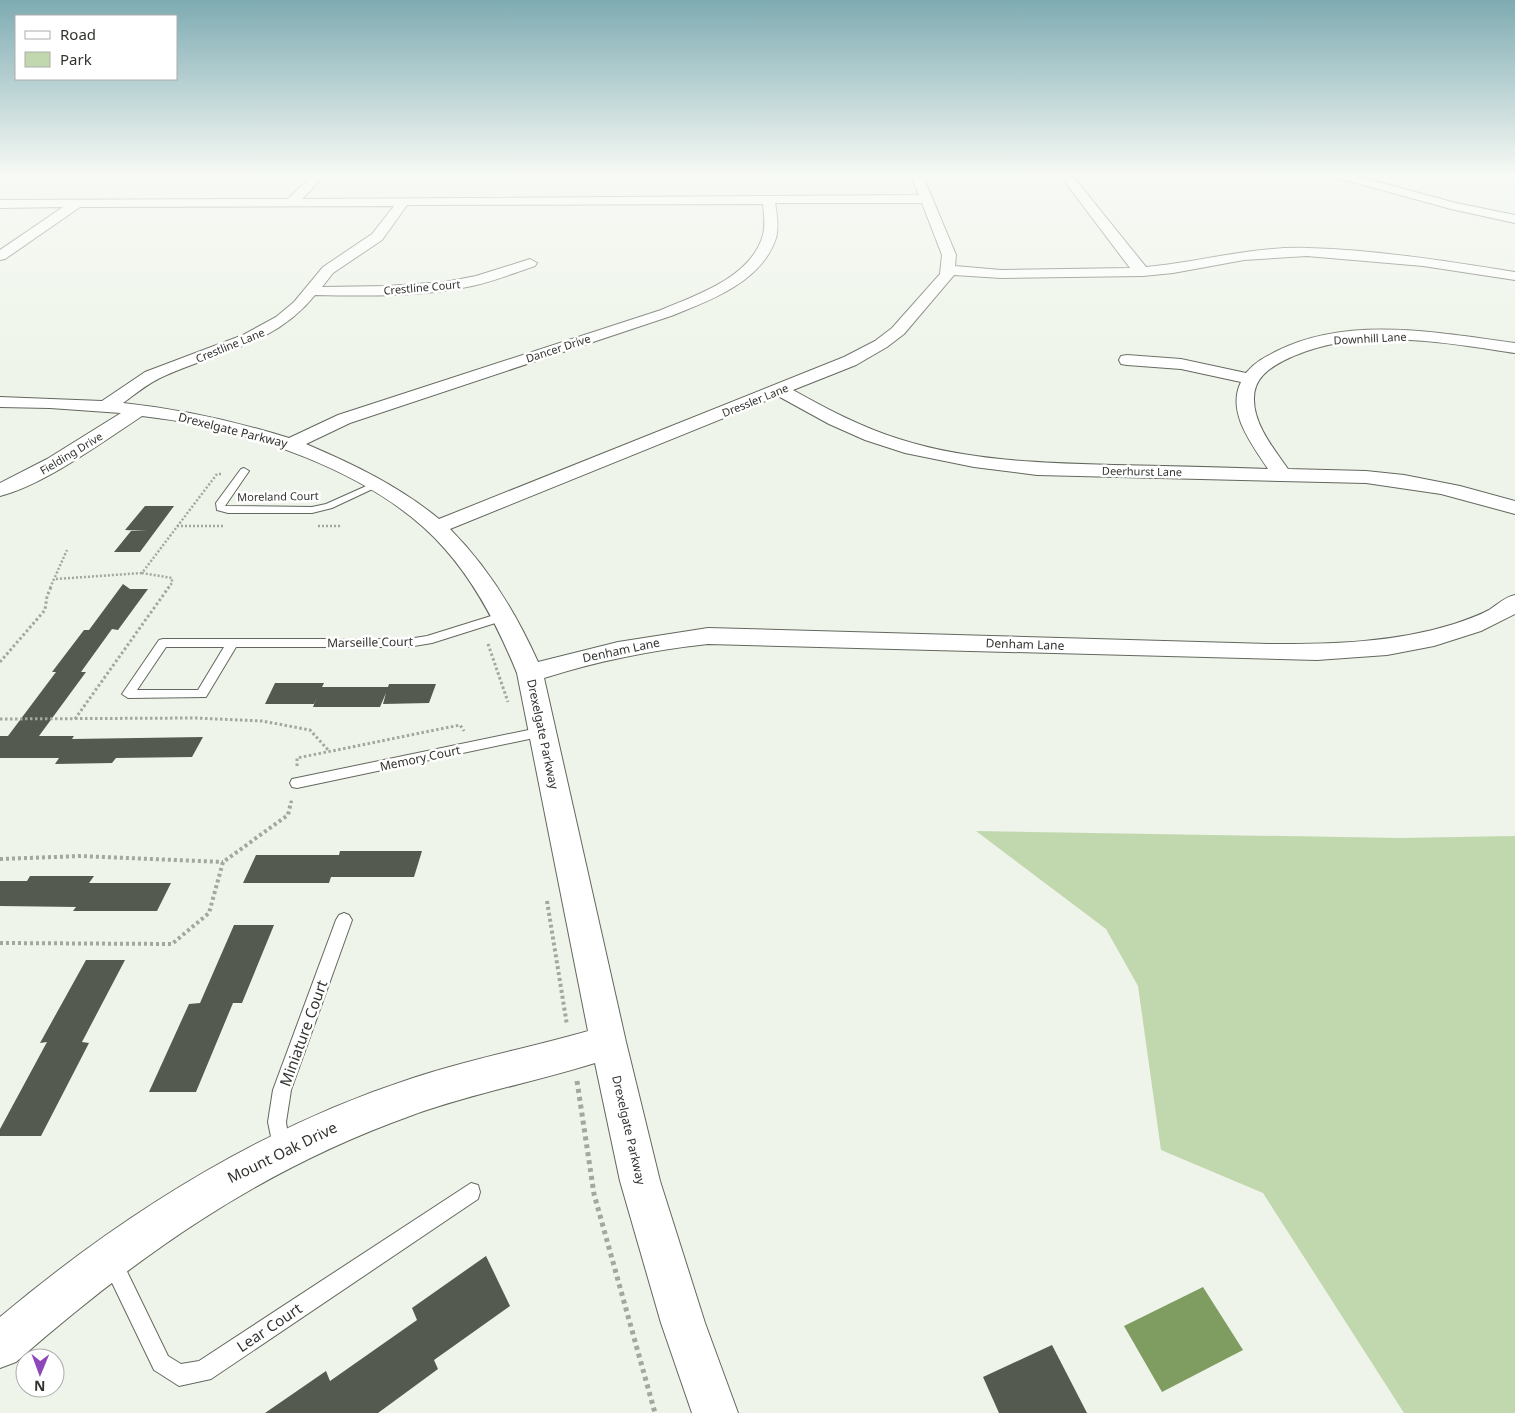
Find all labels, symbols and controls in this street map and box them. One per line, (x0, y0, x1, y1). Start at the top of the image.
legend (15, 15, 178, 80)
text: Road (60, 24, 96, 44)
text: Park (60, 49, 92, 69)
street label: Crestline Court (383, 276, 461, 298)
street label: Crestline Lane (193, 324, 267, 366)
street label: Downhill Lane (1333, 329, 1407, 347)
street label: Dancer Drive (524, 331, 592, 365)
street label: Dressler Lane (720, 380, 790, 420)
street label: Drexelgate Parkway (177, 408, 290, 452)
street label: Fielding Drive (37, 428, 105, 478)
street label: Deerhurst Lane (1102, 463, 1182, 479)
street label: Moreland Court (237, 488, 319, 504)
street label: Marseille Court (327, 633, 414, 651)
street label: Denham Lane (581, 633, 661, 666)
street label: Denham Lane (985, 634, 1065, 654)
street label: Drexelgate Parkway (523, 677, 563, 791)
street label: Memory Court (378, 741, 462, 775)
street label: Miniature Court (275, 977, 332, 1089)
street label: Drexelgate Parkway (608, 1074, 650, 1187)
street label: Mount Oak Drive (224, 1117, 340, 1187)
street label: Lear Court (233, 1298, 306, 1356)
north arrow (15, 1348, 65, 1398)
text: N (34, 1377, 46, 1396)

